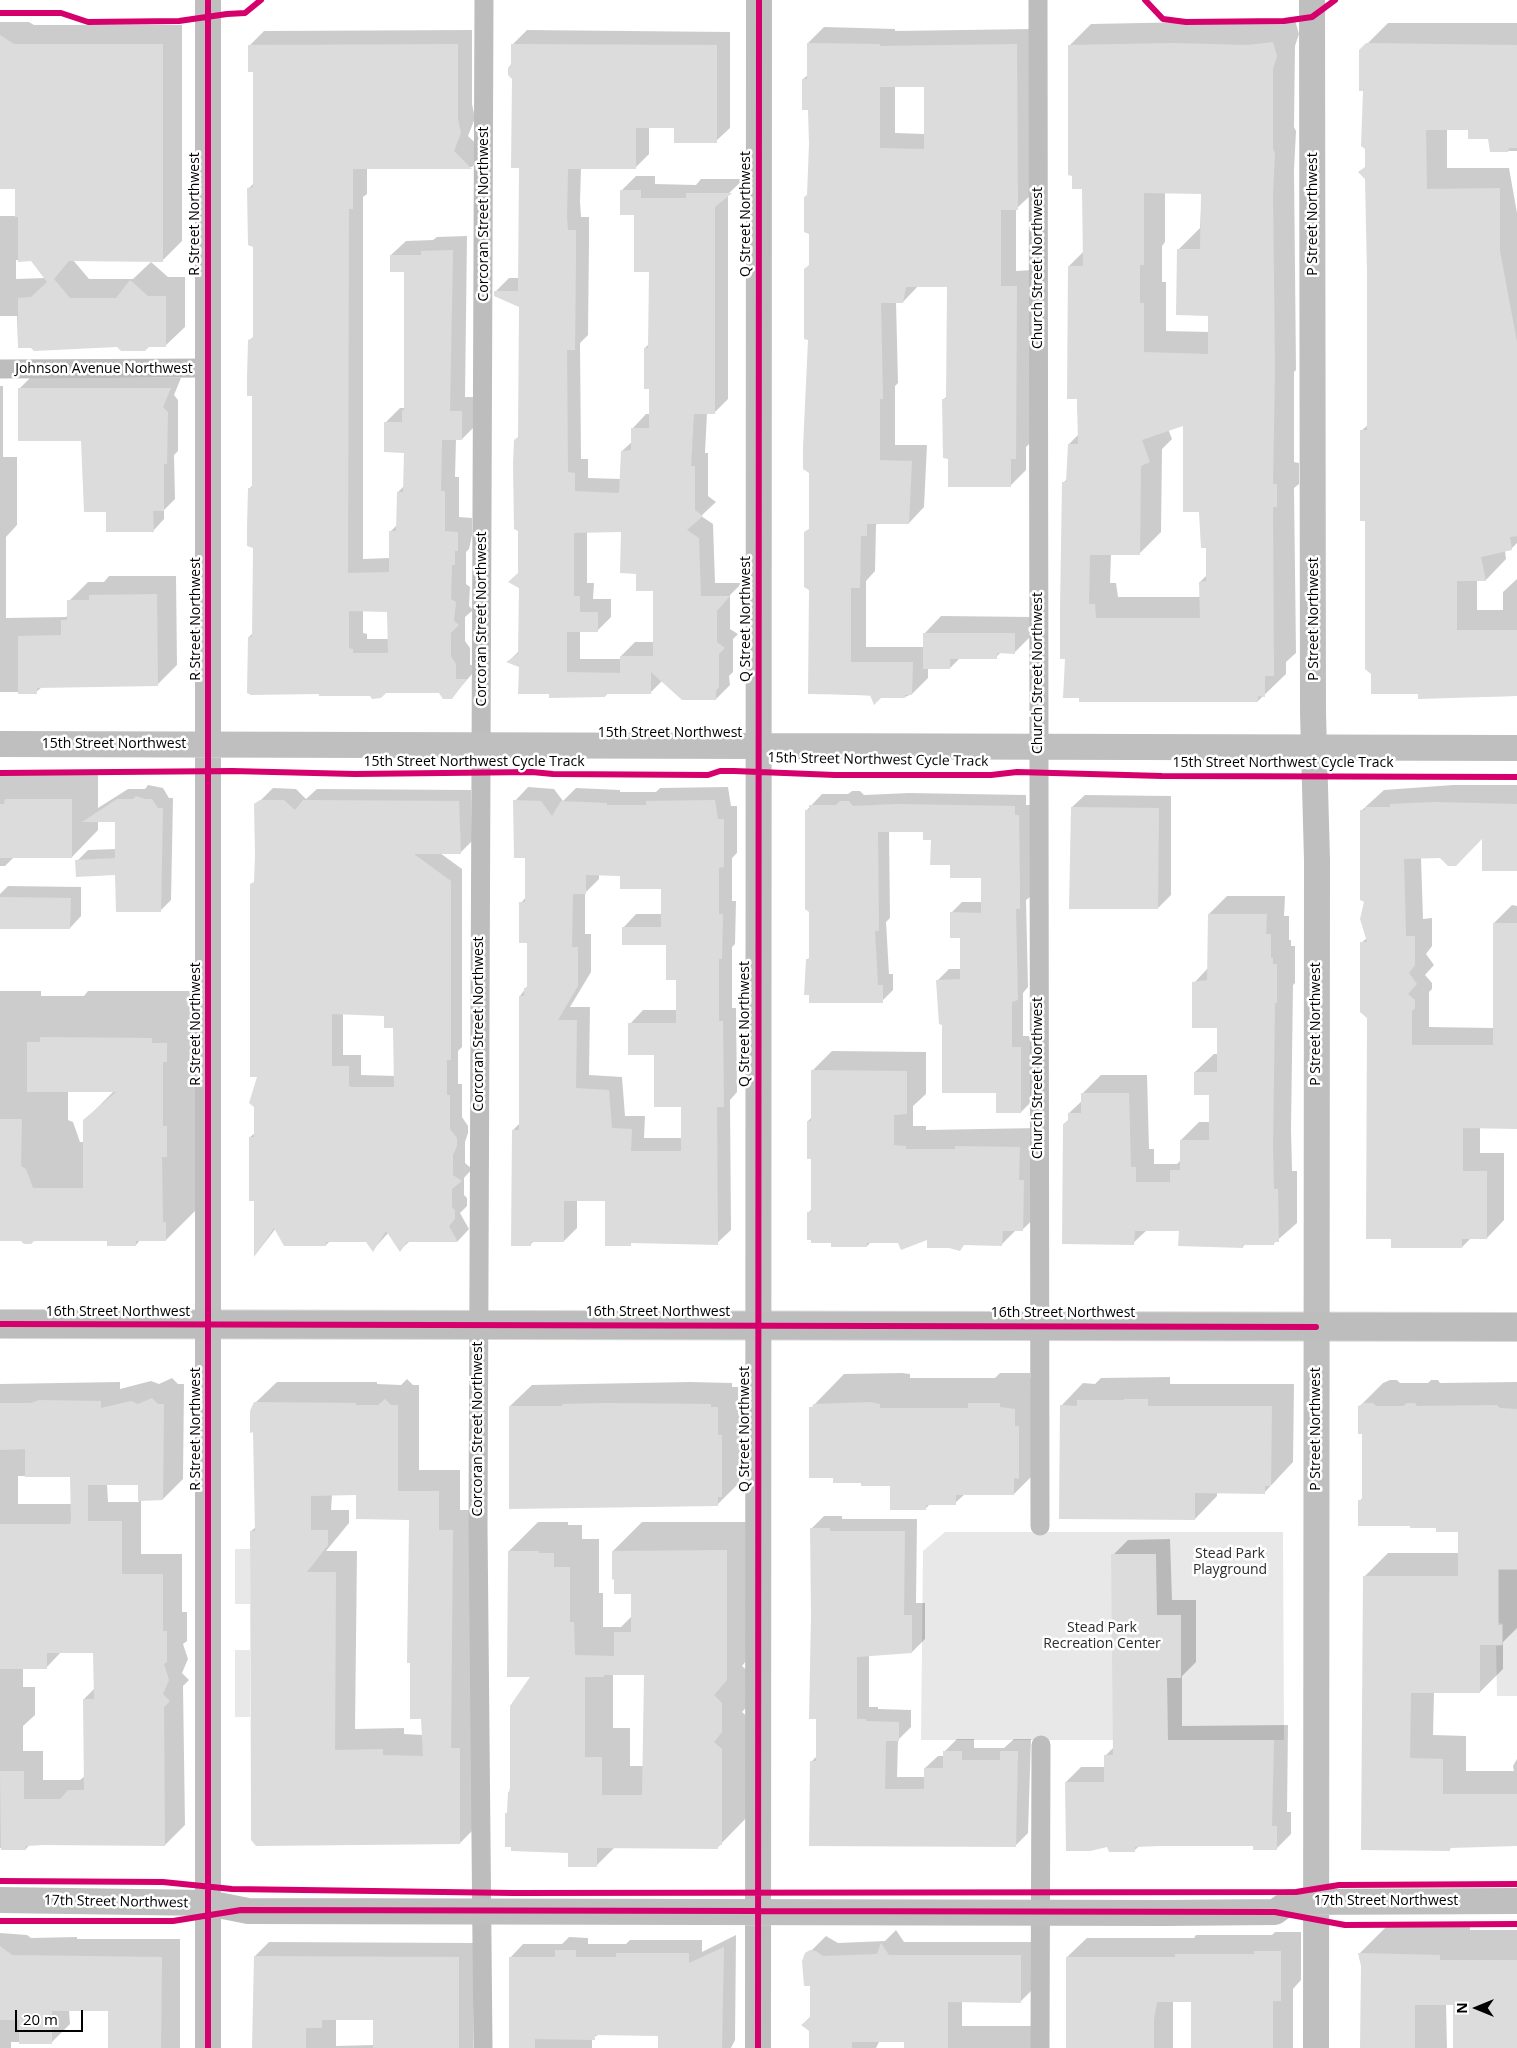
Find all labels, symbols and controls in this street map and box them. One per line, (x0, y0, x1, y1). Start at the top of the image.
street label: Corcoran Street Northwest (476, 126, 492, 302)
street label: Q Street Northwest (738, 151, 754, 277)
street label: R Street Northwest (187, 152, 203, 276)
street label: P Street Northwest (1305, 152, 1321, 276)
street label: Church Street Northwest (1030, 187, 1046, 349)
street label: Johnson Avenue Northwest (15, 361, 193, 377)
street label: Corcoran Street Northwest (474, 531, 490, 707)
street label: Q Street Northwest (738, 556, 754, 682)
street label: R Street Northwest (188, 557, 204, 681)
street label: P Street Northwest (1306, 557, 1322, 681)
street label: Church Street Northwest (1030, 592, 1046, 754)
street label: 15th Street Northwest (598, 725, 742, 741)
street label: 15th Street Northwest (42, 736, 186, 752)
street label: 15th Street Northwest Cycle Track (767, 750, 989, 770)
street label: 15th Street Northwest Cycle Track (363, 754, 585, 770)
street label: 15th Street Northwest Cycle Track (1172, 755, 1394, 771)
street label: Corcoran Street Northwest (471, 936, 487, 1112)
street label: Q Street Northwest (737, 961, 753, 1087)
street label: R Street Northwest (188, 962, 204, 1086)
street label: P Street Northwest (1308, 962, 1324, 1086)
street label: Church Street Northwest (1030, 997, 1046, 1159)
street label: 16th Street Northwest (46, 1304, 190, 1320)
street label: 16th Street Northwest (586, 1304, 730, 1320)
street label: 16th Street Northwest (991, 1305, 1135, 1321)
street label: Corcoran Street Northwest (470, 1341, 486, 1517)
street label: Q Street Northwest (737, 1366, 753, 1492)
street label: R Street Northwest (188, 1367, 204, 1491)
street label: P Street Northwest (1308, 1367, 1324, 1491)
park label: Stead Park Playground (1193, 1546, 1267, 1578)
park label: Stead Park Recreation Center (1043, 1620, 1161, 1652)
street label: 17th Street Northwest (44, 1892, 188, 1912)
street label: 17th Street Northwest (1314, 1893, 1458, 1909)
north arrow (1452, 1983, 1502, 2033)
scale bar (18, 2000, 85, 2032)
text: N (1452, 2002, 1471, 2014)
text: 20 m (23, 2009, 58, 2029)

